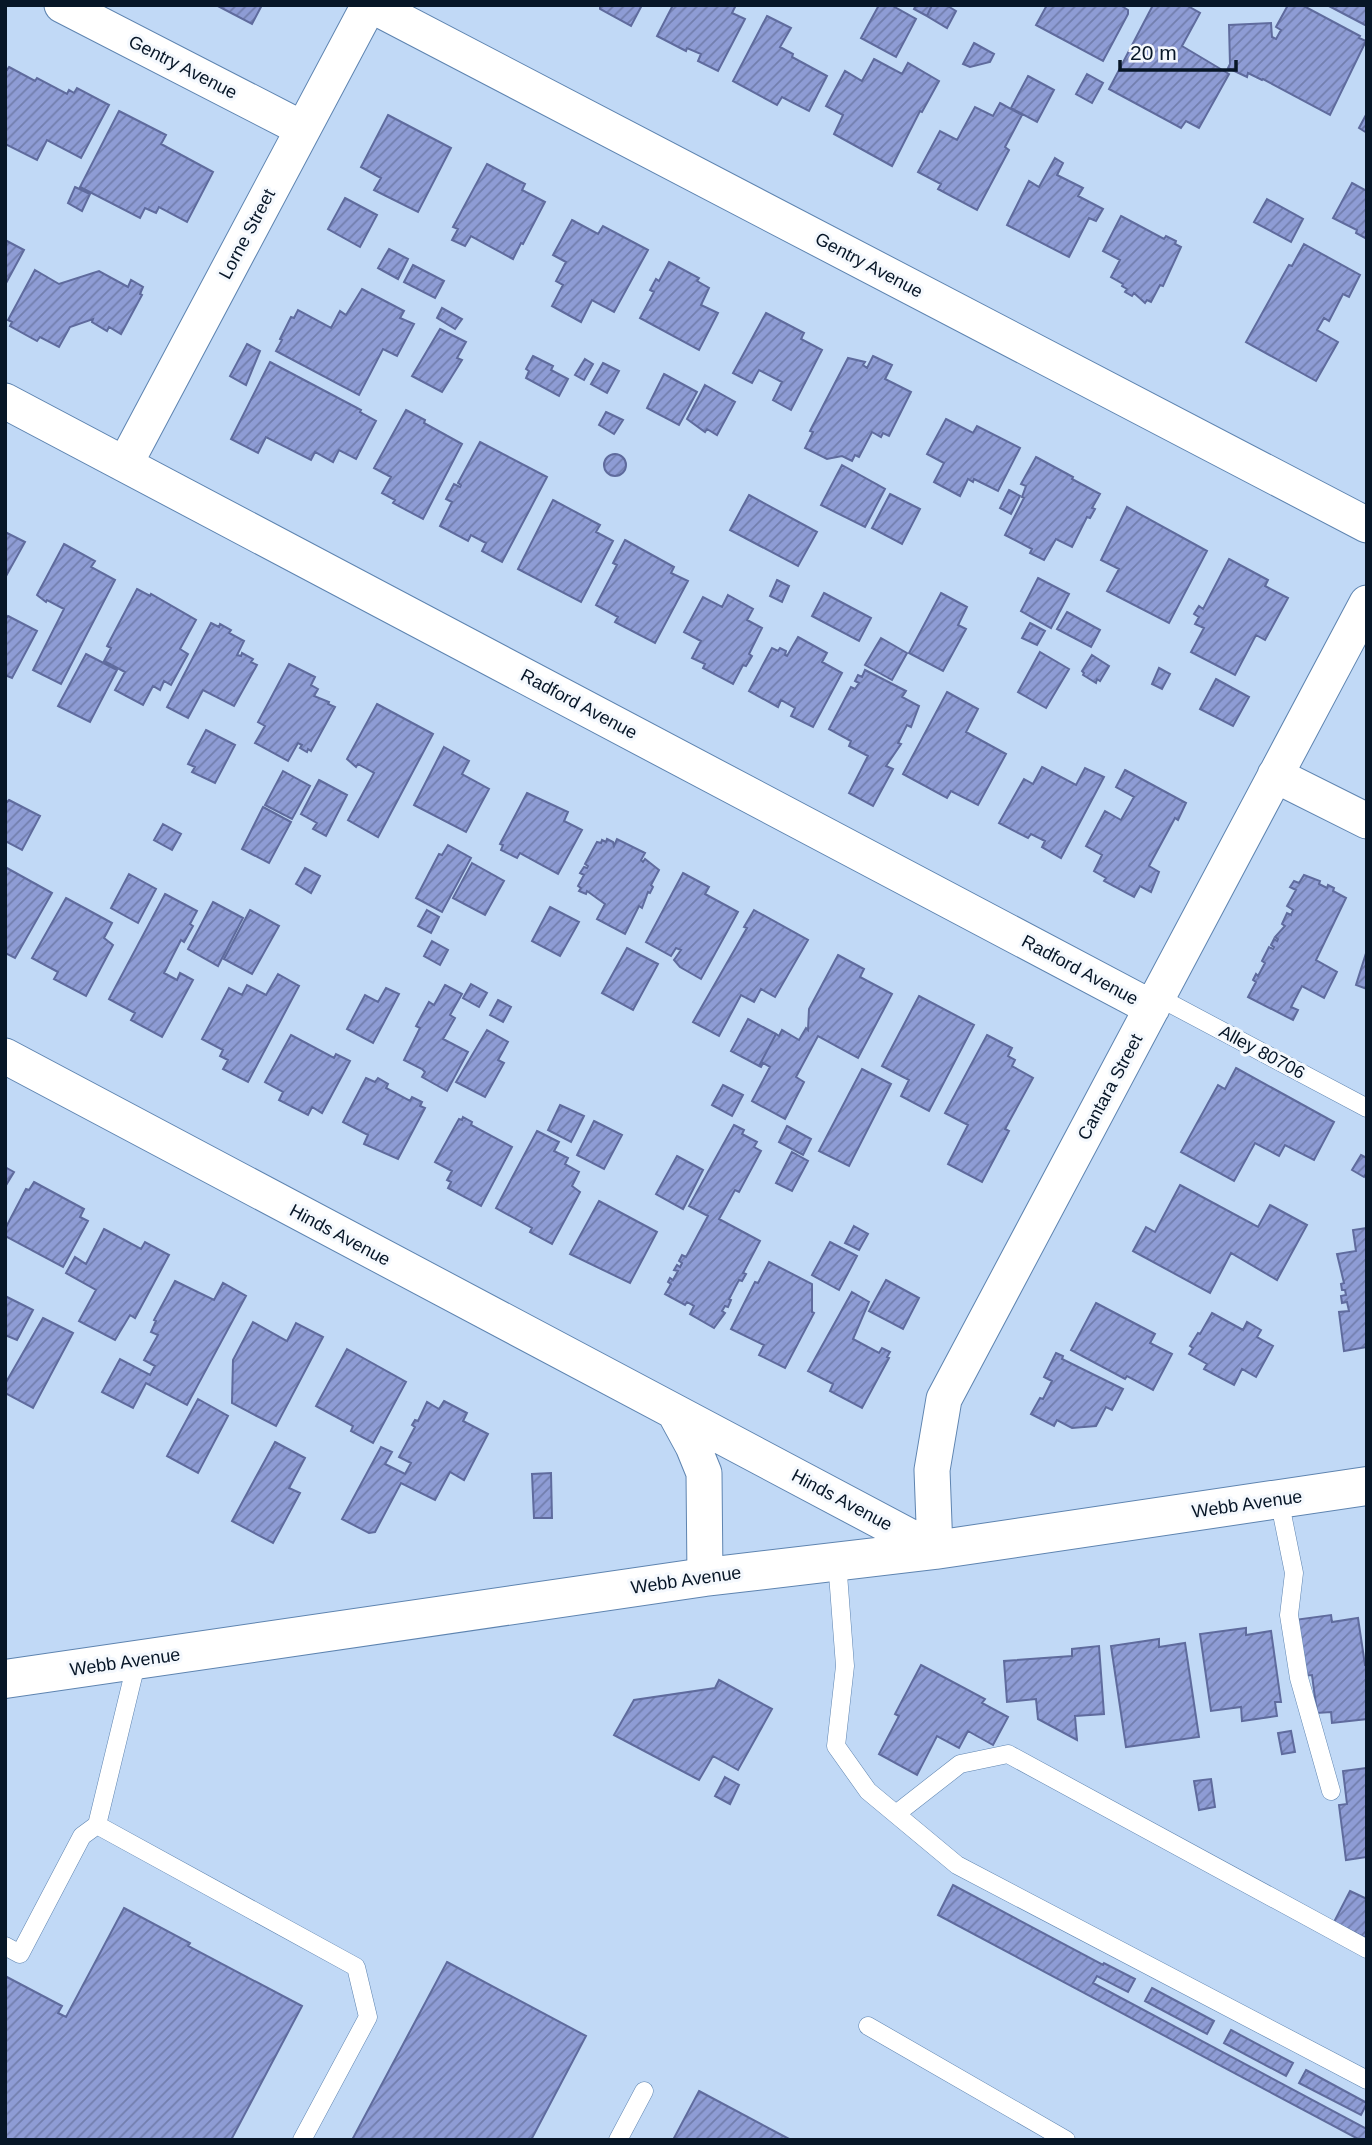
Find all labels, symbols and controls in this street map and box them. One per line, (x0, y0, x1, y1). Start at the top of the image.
scale bar (1120, 28, 1236, 72)
street label: Gentry Avenue (126, 31, 240, 103)
text: 20 m (1130, 41, 1177, 64)
street label: Lorne Street (215, 186, 279, 282)
street label: Gentry Avenue (812, 228, 926, 302)
street label: Radford Avenue (517, 665, 641, 743)
street label: Radford Avenue (1018, 931, 1142, 1009)
street label: Alley 80706 (1216, 1021, 1308, 1083)
street label: Cantara Street (1074, 1031, 1146, 1143)
street label: Hinds Avenue (286, 1200, 394, 1270)
street label: Hinds Avenue (788, 1465, 896, 1535)
street label: Webb Avenue (1190, 1486, 1304, 1522)
street label: Webb Avenue (629, 1562, 743, 1598)
street label: Webb Avenue (68, 1644, 182, 1680)

